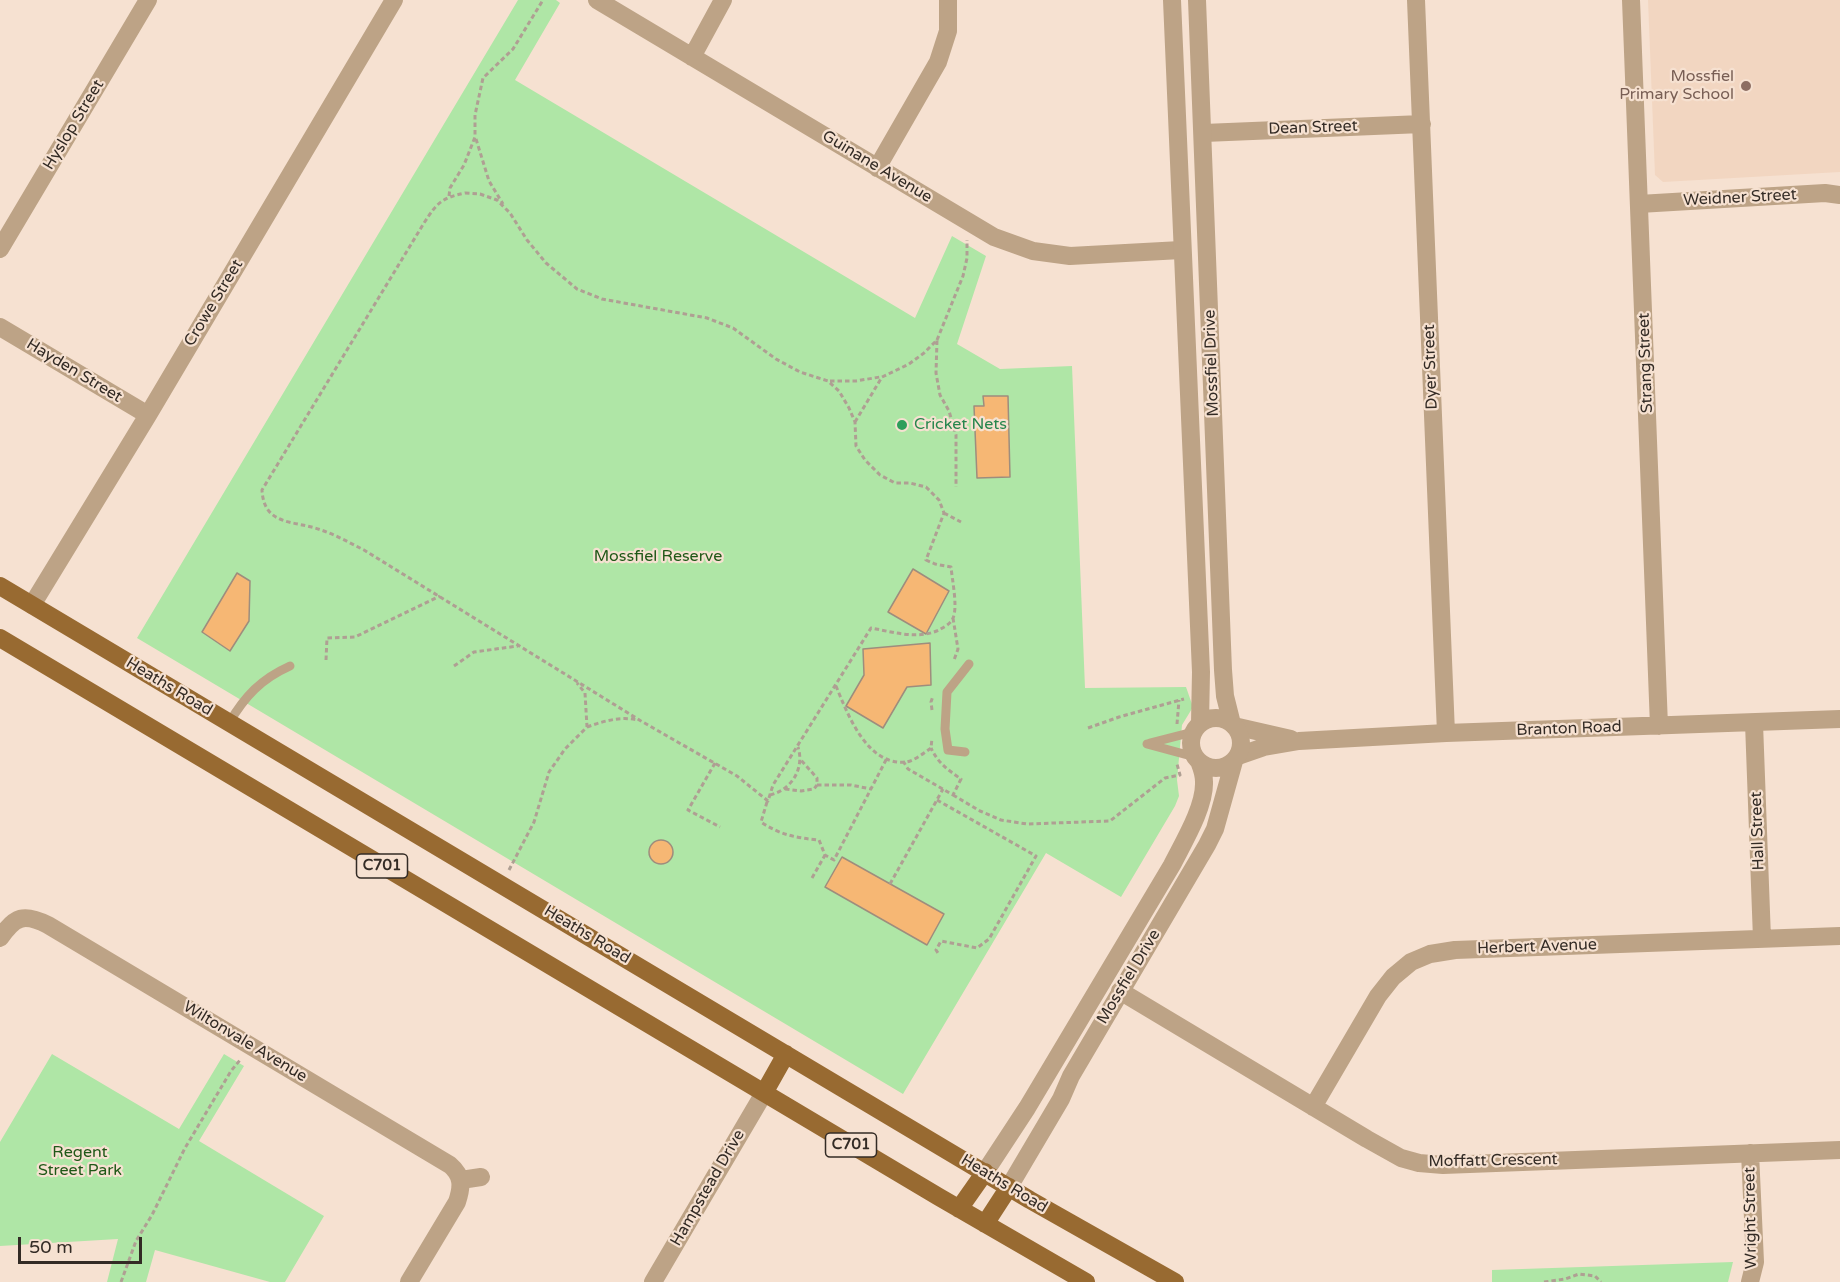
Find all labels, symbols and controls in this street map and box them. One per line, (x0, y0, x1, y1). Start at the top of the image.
place label: Mossfiel Primary School (1619, 67, 1734, 105)
street label: Hyslop Street (40, 76, 108, 174)
marker: Mossfiel Primary School (1739, 79, 1753, 93)
street label: Dean Street (1268, 117, 1358, 139)
street label: Guinane Avenue (819, 127, 935, 207)
street label: Weidner Street (1683, 185, 1797, 211)
street label: Crowe Street (181, 256, 247, 350)
street label: Mossfiel Drive (1201, 309, 1223, 417)
street label: Strang Street (1635, 312, 1657, 414)
street label: Dyer Street (1420, 324, 1442, 410)
street label: Hayden Street (23, 335, 125, 407)
place label: Cricket Nets (914, 415, 1007, 435)
marker: Cricket Nets (895, 418, 909, 432)
park label: Mossfiel Reserve (594, 547, 722, 567)
street label: Heaths Road (122, 654, 216, 720)
street label: Branton Road (1516, 718, 1622, 740)
street label: Hall Street (1747, 791, 1769, 871)
road number: C701 (356, 854, 407, 878)
street label: Heaths Road (540, 902, 634, 968)
street label: Mossfiel Drive (1093, 926, 1165, 1028)
street label: Herbert Avenue (1477, 935, 1597, 959)
street label: Wiltonvale Avenue (180, 997, 310, 1087)
street label: Hampstead Drive (667, 1126, 749, 1250)
road number: C701 (826, 1133, 876, 1157)
park label: Regent Street Park (38, 1143, 122, 1181)
street label: Moffatt Crescent (1428, 1150, 1558, 1172)
street label: Heaths Road (957, 1151, 1051, 1217)
street label: Wright Street (1741, 1167, 1761, 1269)
scale bar (21, 1225, 146, 1263)
text: 50 m (29, 1236, 73, 1258)

